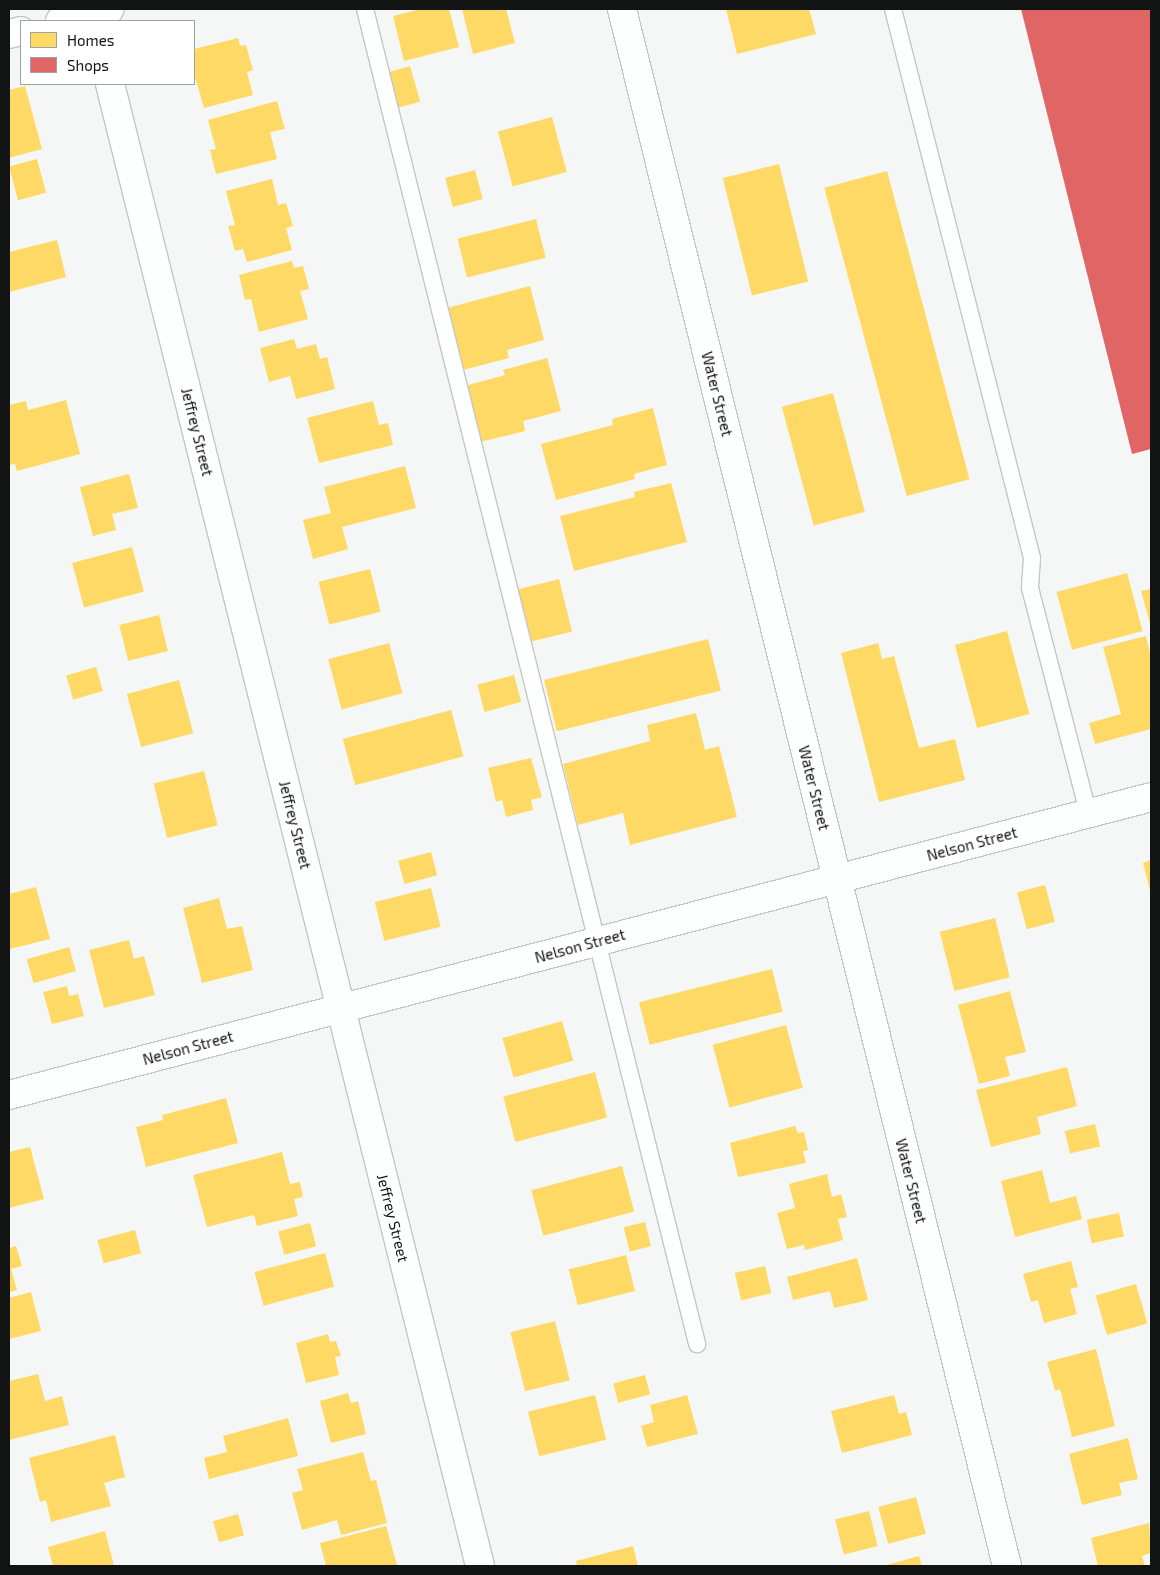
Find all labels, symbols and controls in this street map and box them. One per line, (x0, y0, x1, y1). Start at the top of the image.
legend (20, 20, 195, 85)
text: Homes (67, 31, 114, 49)
text: Shops (67, 56, 109, 74)
street label: Water Street (698, 350, 736, 438)
street label: Jeffrey Street (177, 386, 217, 478)
street label: Water Street (795, 744, 833, 832)
street label: Jeffrey Street (275, 779, 315, 871)
street label: Nelson Street (925, 823, 1019, 865)
street label: Nelson Street (533, 925, 627, 967)
street label: Nelson Street (141, 1027, 235, 1069)
street label: Water Street (892, 1137, 930, 1225)
street label: Jeffrey Street (373, 1172, 413, 1264)

